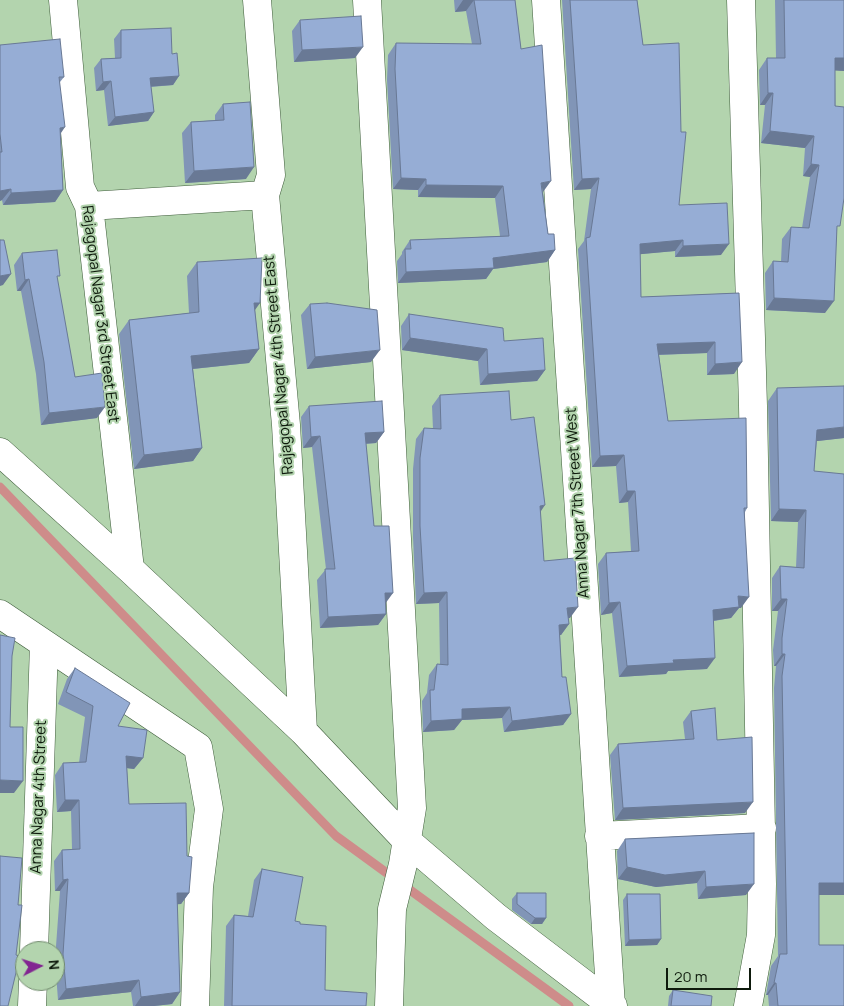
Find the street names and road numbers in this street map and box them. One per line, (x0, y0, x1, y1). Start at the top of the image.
street label: Rajagopal Nagar 3rd Street East (78, 204, 122, 424)
street label: Rajagopal Nagar 4th Street East (260, 255, 298, 475)
street label: Anna Nagar 7th Street West (562, 407, 594, 599)
street label: Anna Nagar 4th Street (27, 720, 51, 874)

